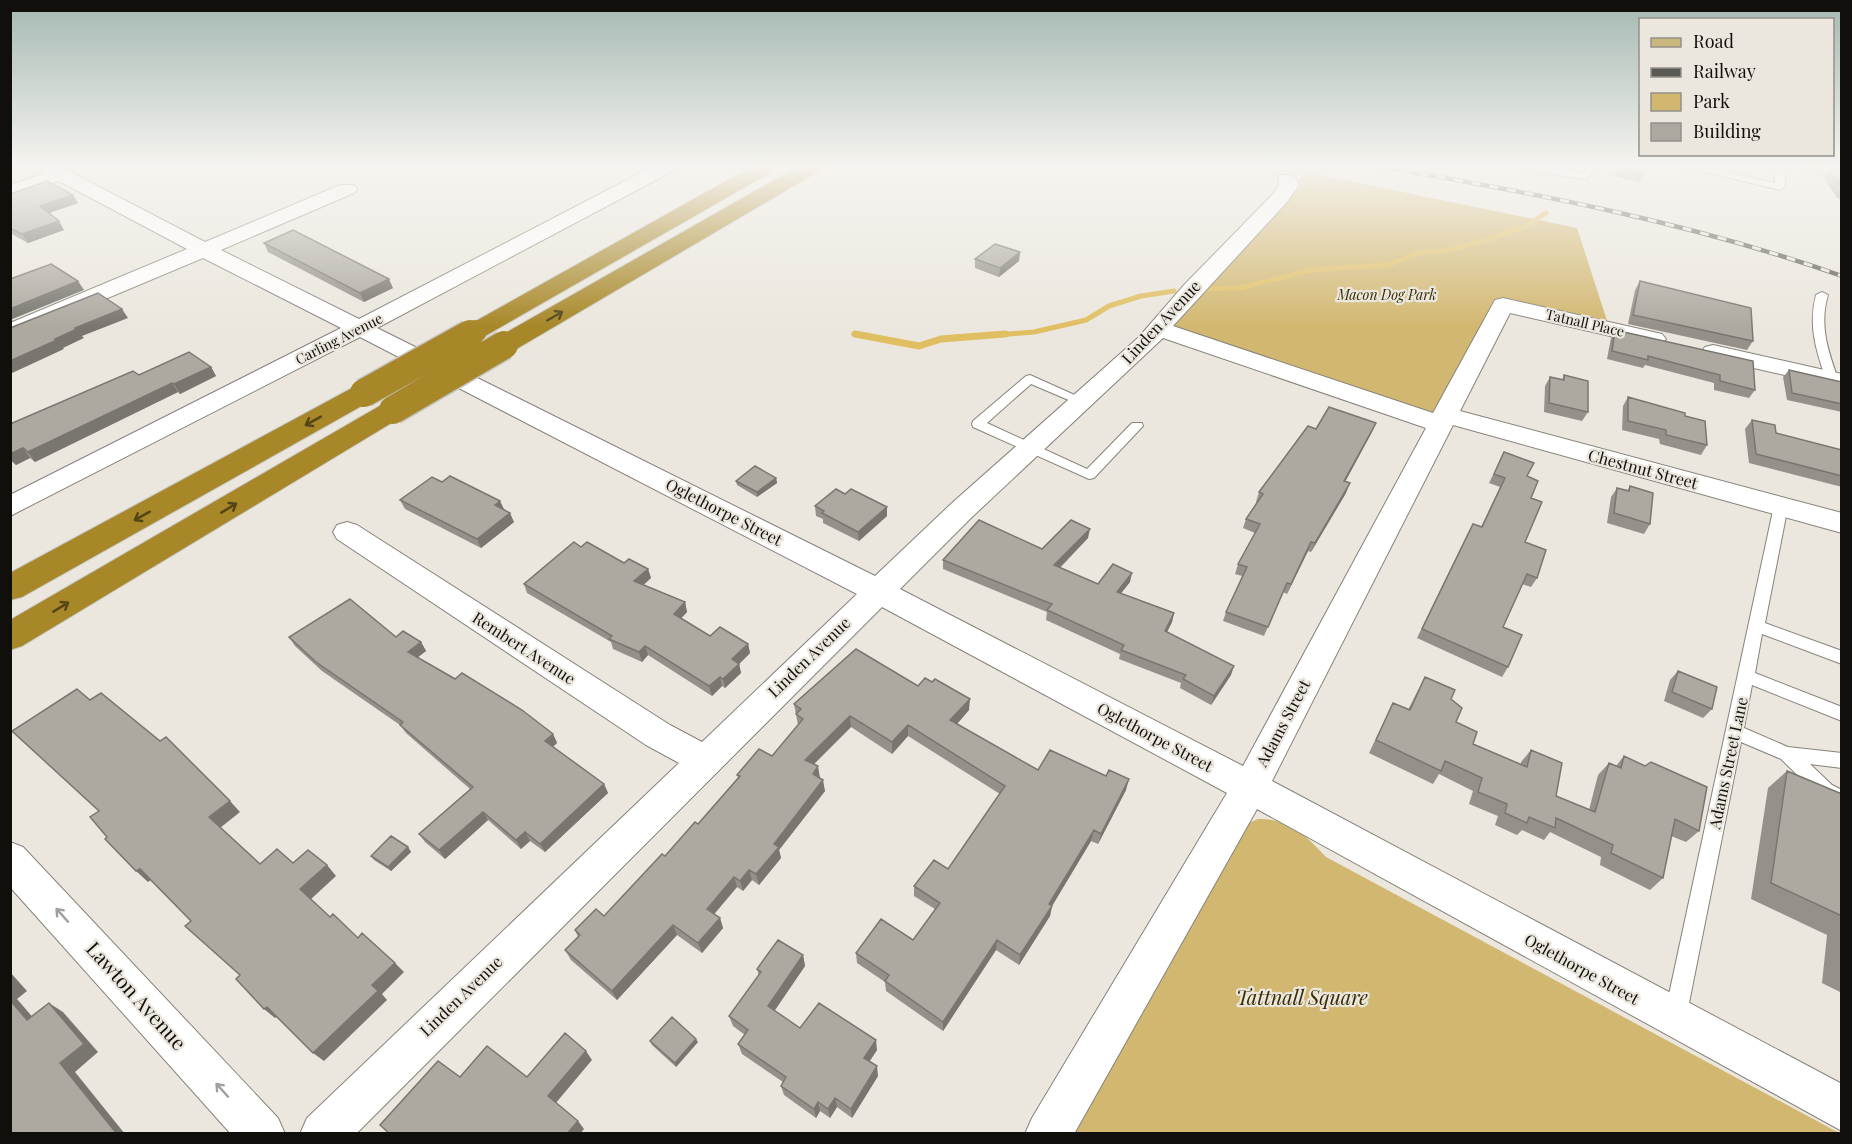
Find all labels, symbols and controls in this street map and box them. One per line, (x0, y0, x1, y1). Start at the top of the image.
legend (1639, 18, 1834, 156)
text: Road (1693, 29, 1734, 53)
text: Railway (1693, 59, 1756, 83)
text: Park (1693, 89, 1730, 113)
text: Building (1693, 119, 1761, 143)
street label: Linden Avenue (1117, 275, 1205, 368)
park label: Macon Dog Park (1336, 285, 1437, 304)
street label: Tatnall Place (1544, 304, 1626, 341)
street label: Carling Avenue (292, 308, 386, 369)
one-way arrow (546, 309, 563, 321)
one-way arrow (304, 416, 322, 427)
street label: Chestnut Street (1586, 444, 1701, 493)
street label: Oglethorpe Street (662, 473, 786, 550)
one-way arrow (220, 501, 237, 513)
one-way arrow (134, 510, 151, 522)
one-way arrow (52, 601, 69, 613)
street label: Rembert Avenue (469, 606, 580, 689)
street label: Linden Avenue (763, 612, 854, 701)
street label: Adams Street (1250, 675, 1314, 771)
street label: Adams Street Lane (1703, 695, 1752, 832)
street label: Oglethorpe Street (1094, 697, 1217, 776)
one-way arrow (55, 908, 69, 923)
street label: Oglethorpe Street (1521, 928, 1644, 1009)
street label: Lawton Avenue (81, 935, 193, 1055)
street label: Linden Avenue (415, 951, 506, 1040)
park label: Tattnall Square (1236, 983, 1368, 1010)
one-way arrow (215, 1083, 229, 1098)

